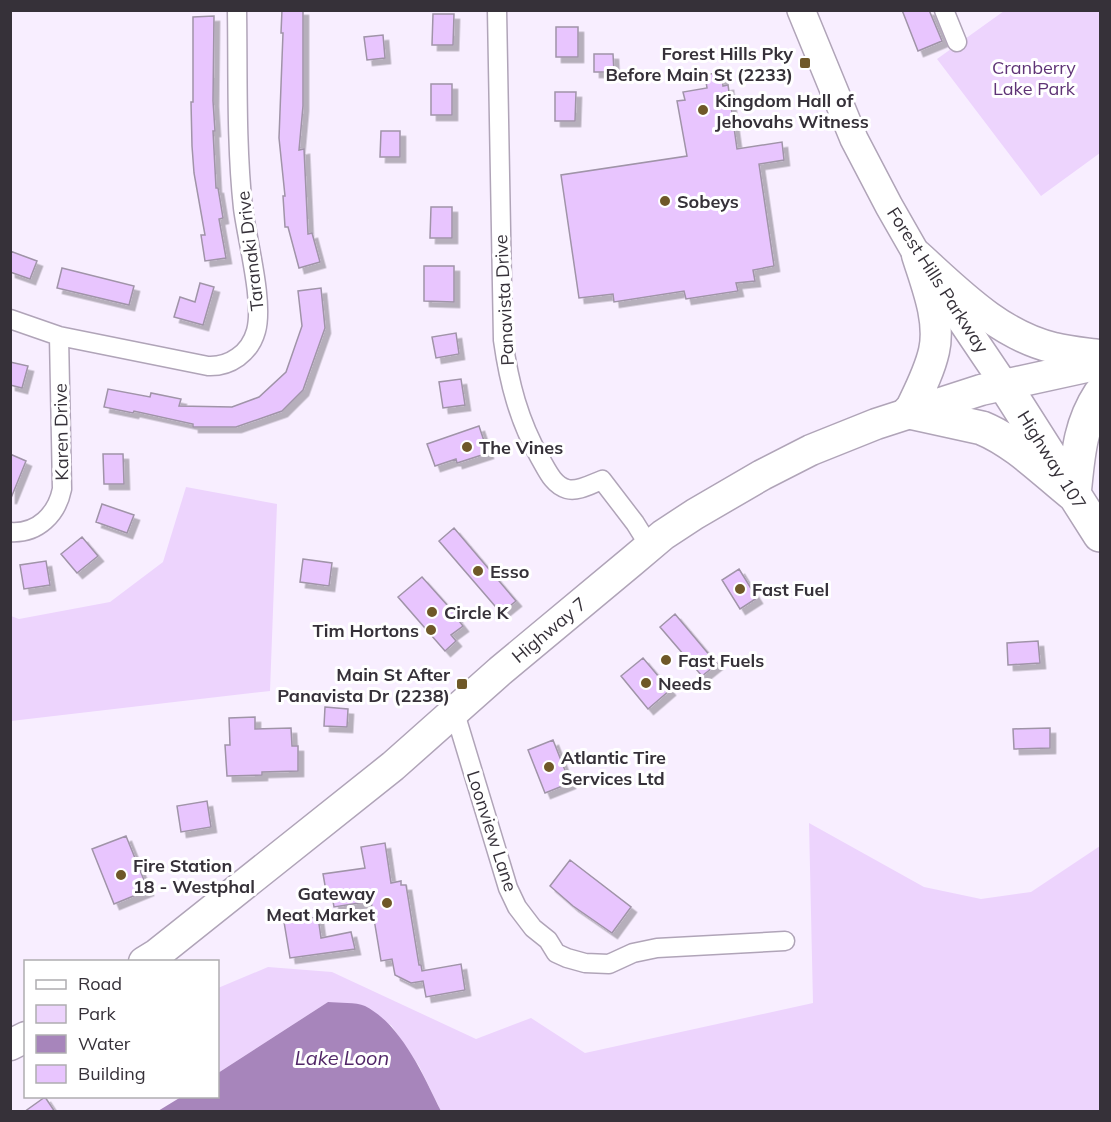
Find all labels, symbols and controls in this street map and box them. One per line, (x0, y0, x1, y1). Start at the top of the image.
place label: Forest Hills Pky Before Main St (2233) (605, 42, 793, 86)
marker: Forest Hills Pky Before Main St (2233) (798, 56, 812, 70)
park label: Cranberry Lake Park (992, 56, 1076, 100)
place label: Kingdom Hall of Jehovahs Witness (715, 89, 869, 133)
marker: Kingdom Hall of Jehovahs Witness (696, 103, 710, 117)
street label: Taranaki Drive (231, 190, 269, 312)
place label: Sobeys (677, 190, 739, 213)
marker: Sobeys (658, 194, 672, 208)
street label: Forest Hills Parkway (882, 203, 994, 358)
street label: Panavista Drive (489, 234, 519, 366)
street label: Karen Drive (49, 383, 73, 481)
street label: Highway 107 (1013, 406, 1091, 514)
place label: The Vines (479, 436, 563, 459)
marker: The Vines (460, 440, 474, 454)
place label: Esso (490, 560, 529, 583)
marker: Esso (471, 564, 485, 578)
place label: Fast Fuel (752, 578, 829, 601)
marker: Fast Fuel (733, 582, 747, 596)
street label: Highway 7 (507, 592, 591, 668)
place label: Circle K (444, 601, 510, 624)
marker: Circle K (425, 605, 439, 619)
place label: Tim Hortons (313, 619, 419, 642)
marker: Tim Hortons (424, 623, 438, 637)
place label: Fast Fuels (678, 649, 764, 672)
marker: Fast Fuels (659, 653, 673, 667)
place label: Main St After Panavista Dr (2238) (277, 663, 451, 707)
place label: Needs (658, 672, 712, 695)
marker: Needs (639, 676, 653, 690)
marker: Main St After Panavista Dr (2238) (455, 677, 469, 691)
place label: Atlantic Tire Services Ltd (561, 746, 666, 790)
marker: Atlantic Tire Services Ltd (542, 760, 556, 774)
street label: Loonview Lane (462, 768, 522, 894)
place label: Fire Station 18 - Westphal (133, 854, 255, 898)
marker: Fire Station 18 - Westphal (114, 868, 128, 882)
place label: Gateway Meat Market (266, 882, 375, 926)
marker: Gateway Meat Market (380, 896, 394, 910)
legend (24, 960, 219, 1098)
text: Road (78, 972, 122, 995)
text: Park (78, 1002, 117, 1025)
text: Water (78, 1032, 131, 1055)
water label: Lake Loon (295, 1045, 389, 1070)
text: Building (78, 1062, 146, 1085)

